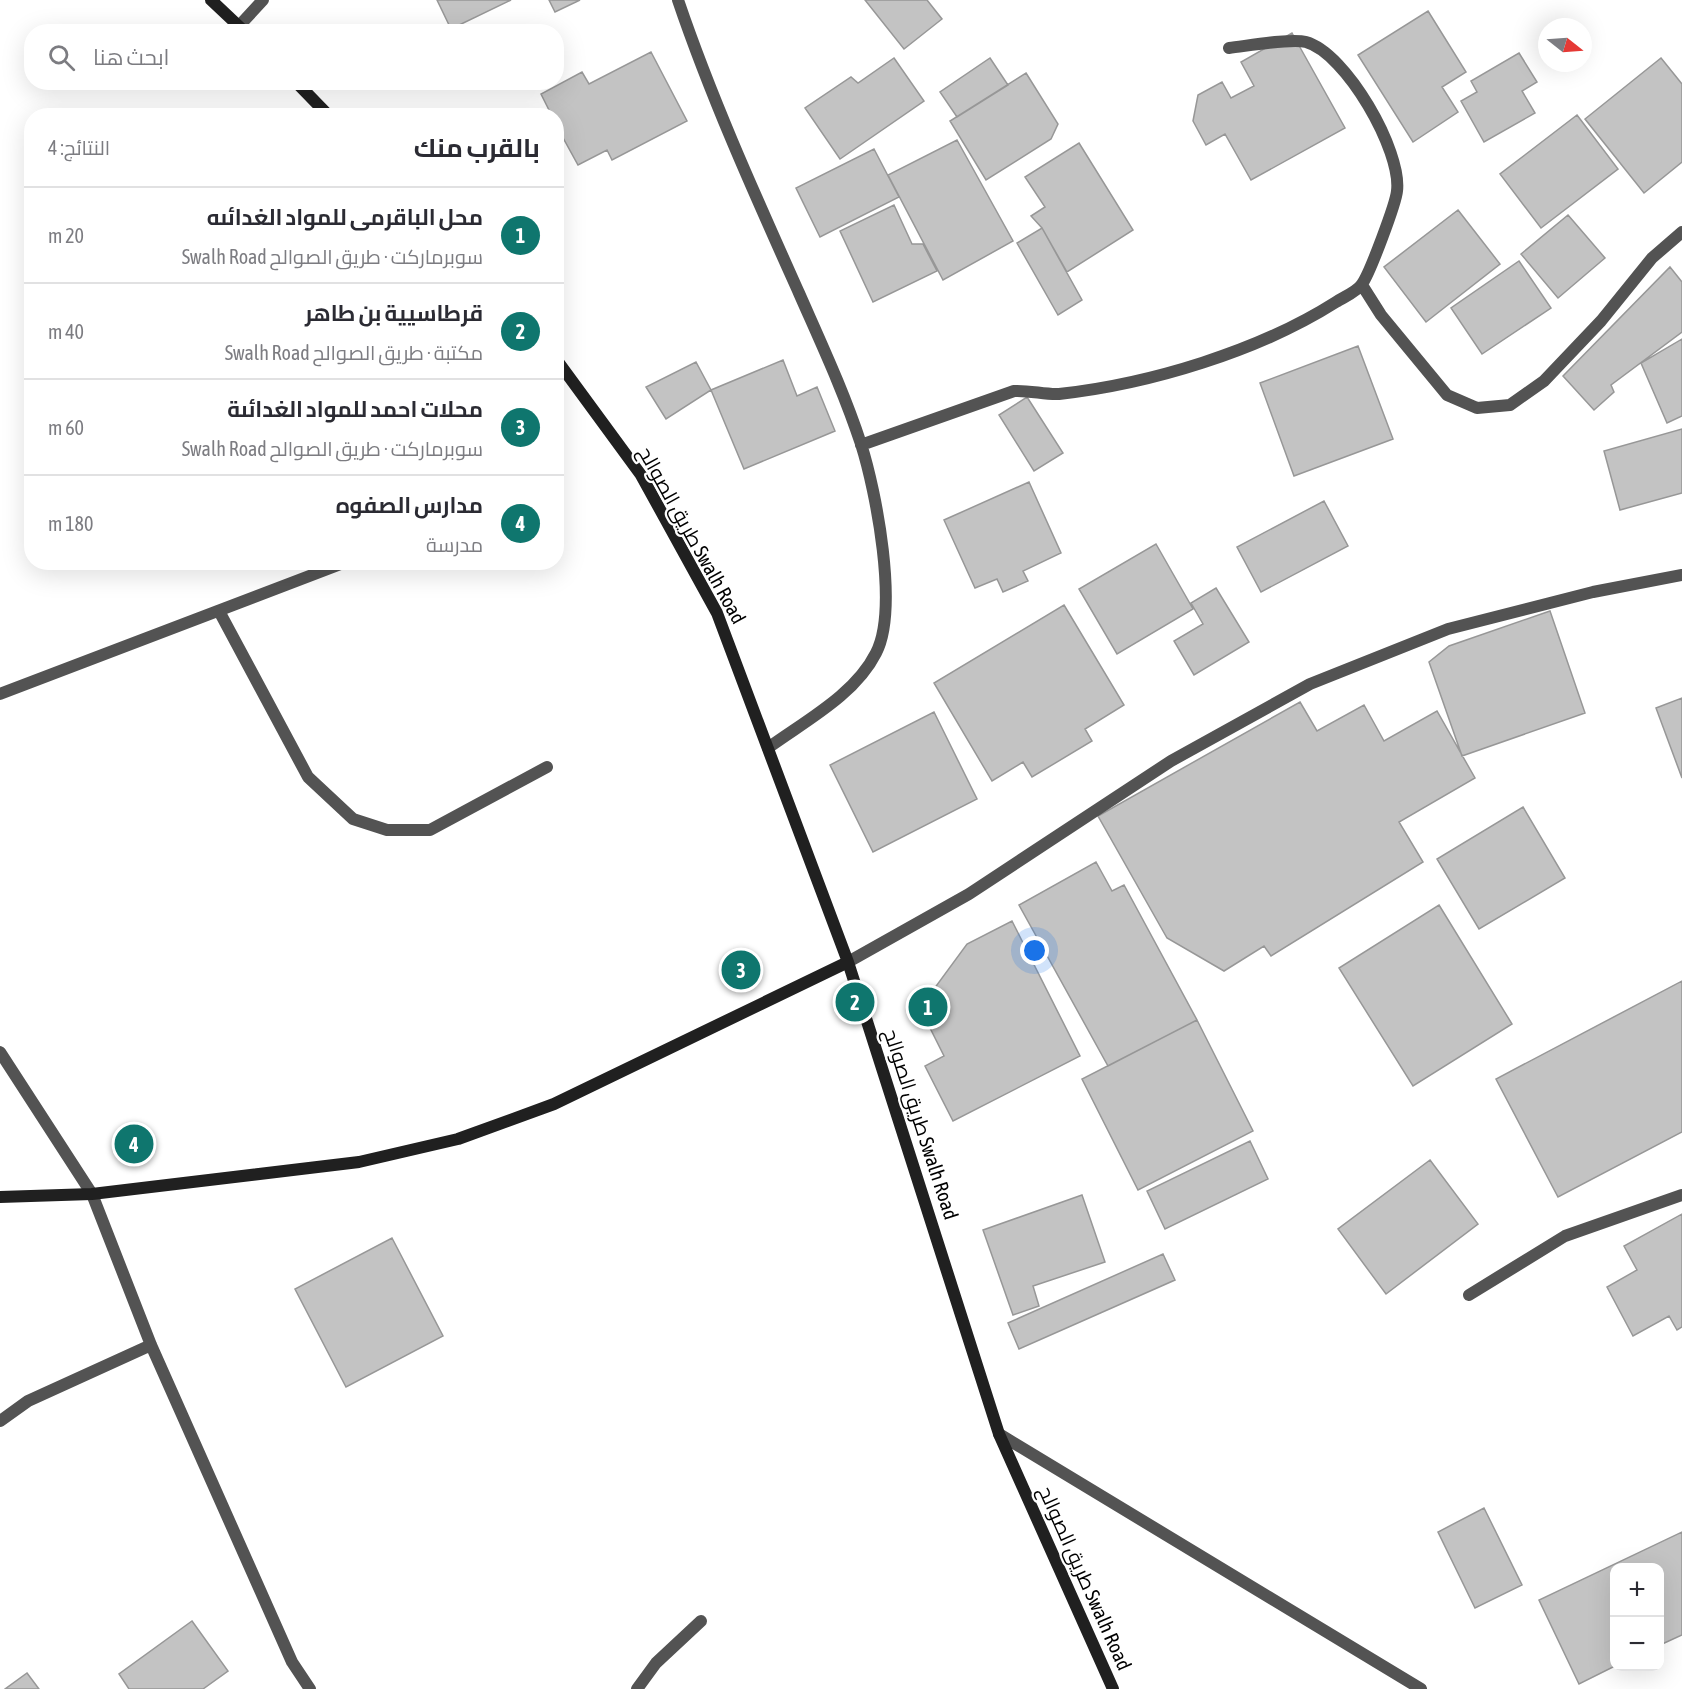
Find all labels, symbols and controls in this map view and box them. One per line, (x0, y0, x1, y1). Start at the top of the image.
north arrow (1538, 18, 1592, 72)
search box (24, 24, 564, 90)
icon: search (45, 41, 78, 74)
text: ابحث هنا (93, 44, 170, 70)
text: بالقرب منك (414, 133, 540, 163)
text: النتائج: 4 (48, 136, 110, 159)
text: محل الباقرمى للمواد الغدائىه (207, 204, 483, 230)
text: 20 m (48, 224, 84, 247)
text: 1 (516, 224, 525, 247)
text: سوبرماركت · طريق الصوالح Swalh Road (182, 245, 483, 268)
text: قرطاسيية بن طاهر (305, 300, 483, 326)
text: 40 m (48, 320, 84, 343)
text: 2 (516, 320, 525, 343)
text: مكتبة · طريق الصوالح Swalh Road (225, 341, 483, 364)
text: محلات احمد للمواد الغدائىة (227, 396, 483, 422)
text: 60 m (48, 416, 84, 439)
text: 3 (516, 416, 525, 439)
text: سوبرماركت · طريق الصوالح Swalh Road (182, 437, 483, 460)
street label: طريق الصوالح Swalh Road (631, 442, 751, 629)
text: مدارس الصفوه (336, 492, 483, 518)
text: 180 m (48, 512, 93, 535)
text: 4 (516, 512, 525, 535)
text: مدرسة (426, 533, 483, 556)
your location (1020, 936, 1049, 965)
pin: 3 (722, 948, 760, 992)
pin: 2 (836, 980, 874, 1024)
pin: 1 (908, 984, 948, 1030)
street label: طريق الصوالح Swalh Road (877, 1026, 963, 1223)
pin: 4 (114, 1122, 154, 1166)
street label: طريق الصوالح Swalh Road (1032, 1482, 1136, 1675)
map controls (1610, 1563, 1664, 1671)
button: + (1610, 1563, 1664, 1617)
button: − (1610, 1617, 1664, 1671)

